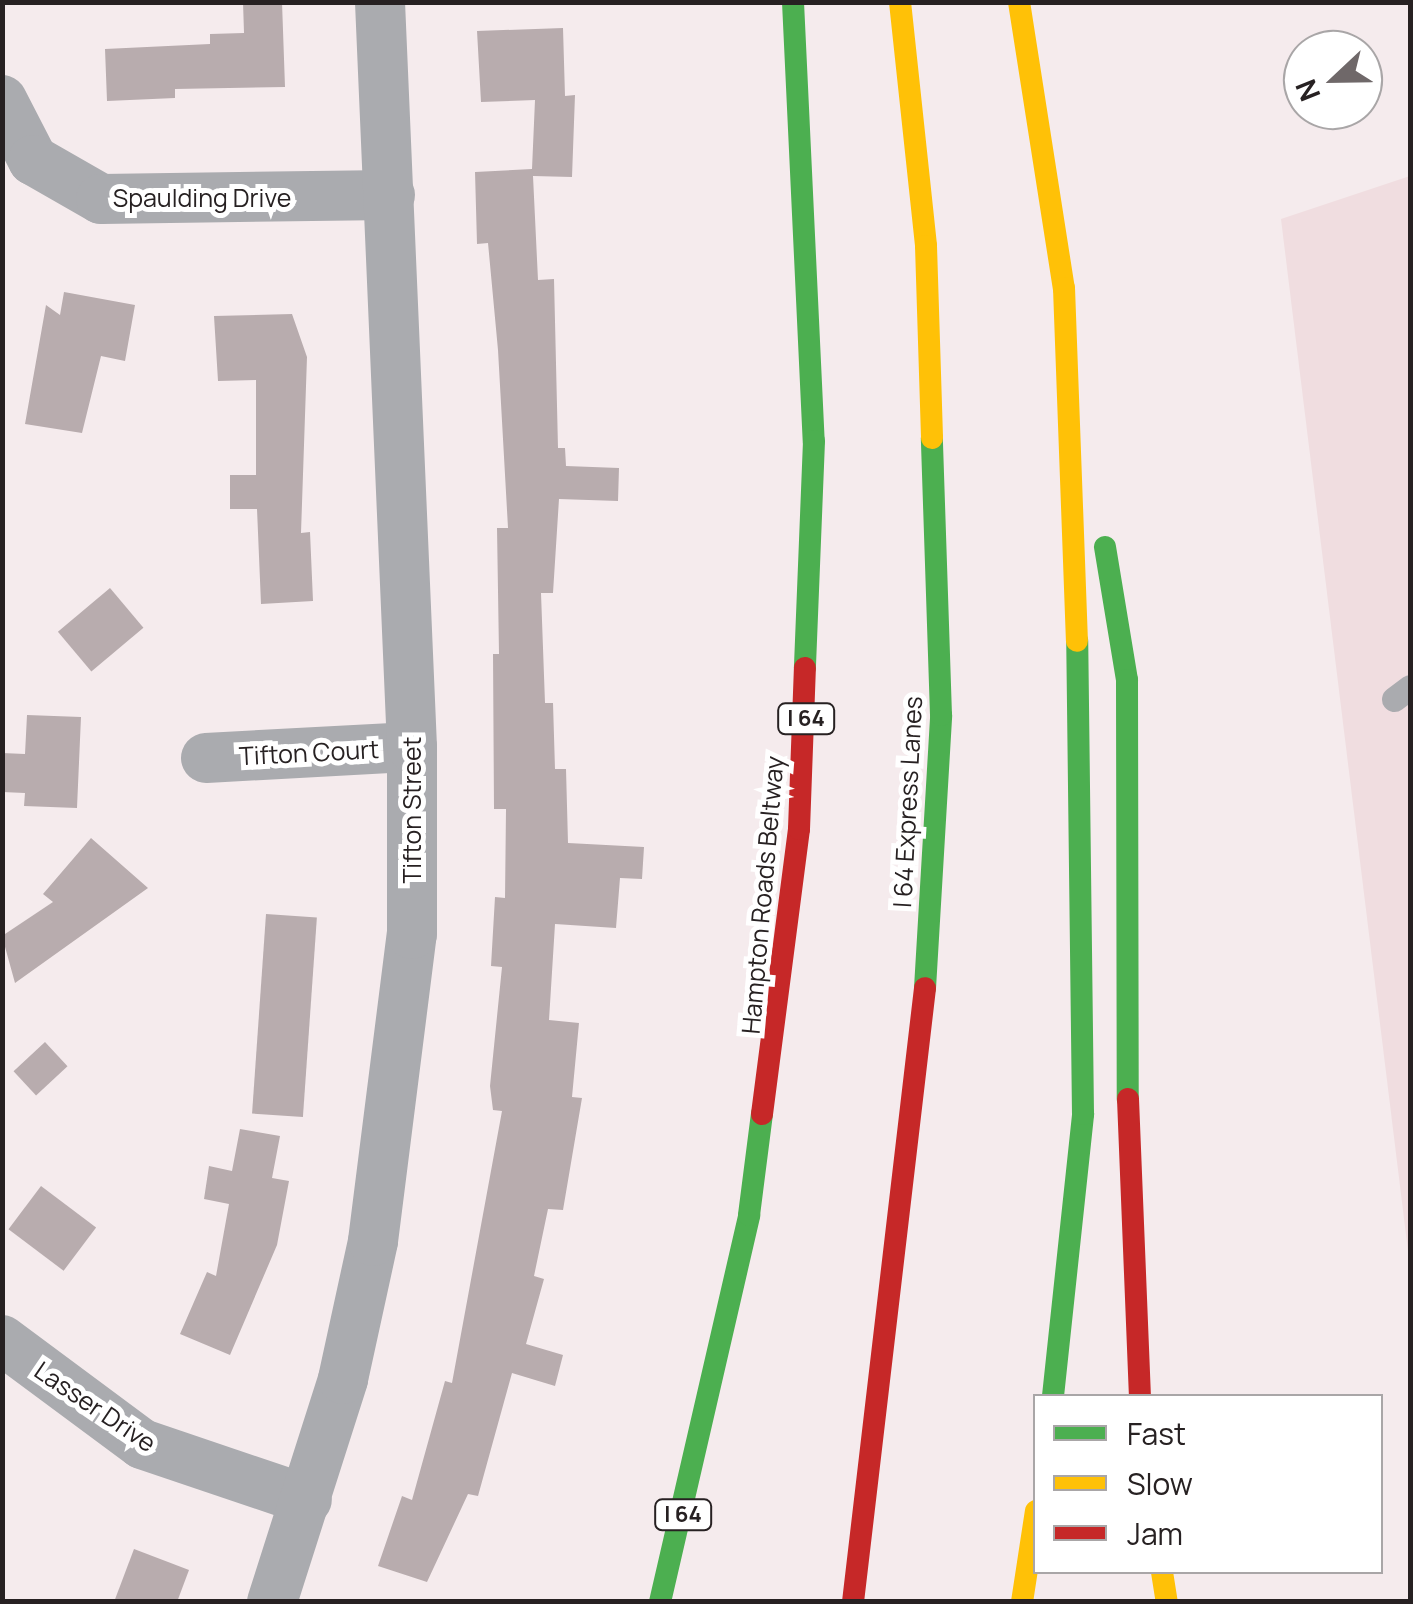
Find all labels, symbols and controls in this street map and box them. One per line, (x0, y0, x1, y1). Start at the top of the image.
north arrow (1283, 30, 1383, 130)
text: N (1286, 74, 1328, 107)
street label: Spaulding Drive (113, 183, 291, 213)
street label: I 64 Express Lanes (887, 695, 929, 909)
road number: I 64 (776, 702, 836, 736)
street label: Tifton Court (238, 734, 380, 772)
street label: Tifton Street (397, 736, 427, 884)
street label: Hampton Roads Beltway (736, 755, 790, 1035)
street label: Lasser Drive (29, 1355, 161, 1459)
legend (1033, 1394, 1383, 1574)
text: Fast (1127, 1413, 1186, 1454)
text: Slow (1127, 1463, 1193, 1504)
road number: I 64 (653, 1498, 713, 1532)
text: Jam (1127, 1513, 1183, 1554)

